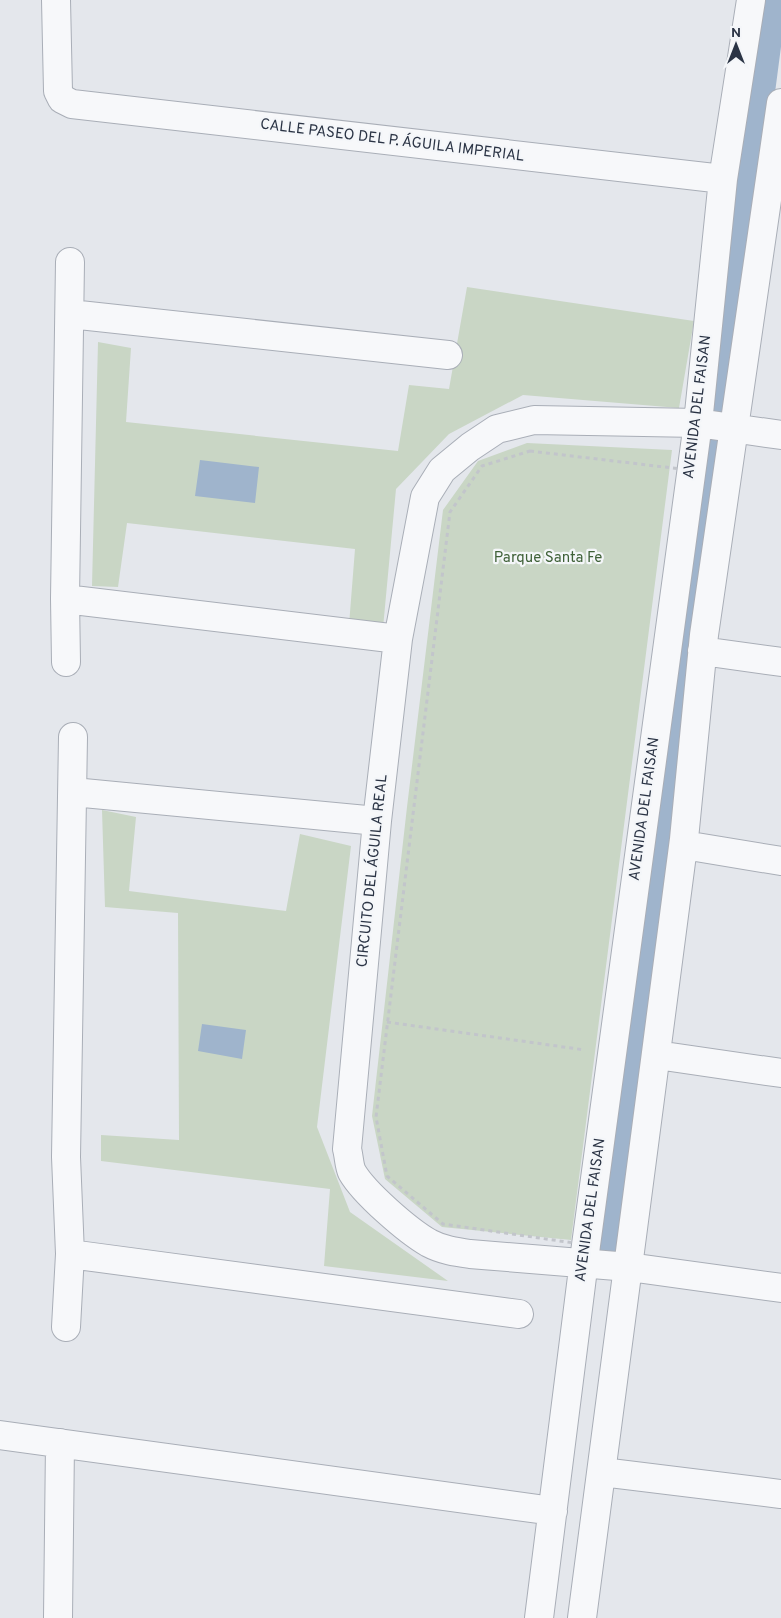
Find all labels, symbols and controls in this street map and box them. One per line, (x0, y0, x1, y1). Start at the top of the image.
north arrow (711, 20, 761, 70)
text: N (731, 25, 741, 42)
street label: CALLE PASEO DEL P. ÁGUILA IMPERIAL (259, 114, 525, 167)
street label: AVENIDA DEL FAISAN (680, 334, 716, 480)
park label: Parque Santa Fe (494, 549, 602, 568)
street label: AVENIDA DEL FAISAN (626, 736, 664, 882)
street label: CIRCUITO DEL ÁGUILA REAL (352, 774, 393, 968)
street label: AVENIDA DEL FAISAN (572, 1137, 610, 1283)

